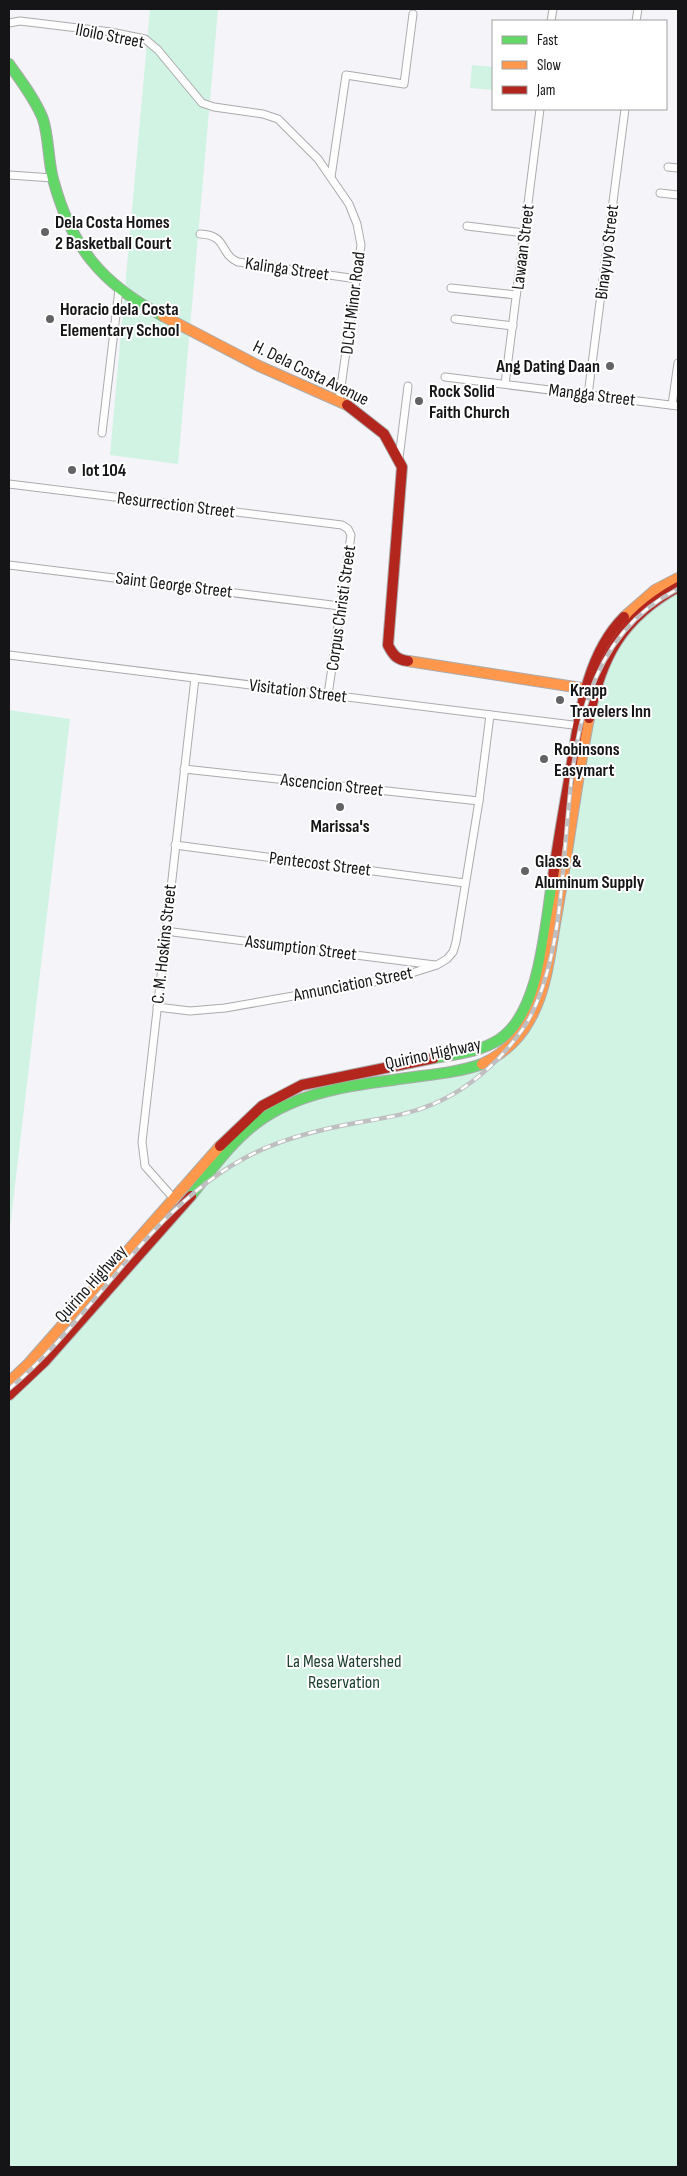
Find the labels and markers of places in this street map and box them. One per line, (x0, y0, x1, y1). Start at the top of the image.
place label: Dela Costa Homes 2 Basketball Court (55, 212, 171, 254)
marker: Dela Costa Homes 2 Basketball Court (39, 226, 51, 238)
place label: Horacio dela Costa Elementary School (60, 299, 179, 341)
marker: Horacio dela Costa Elementary School (44, 313, 56, 325)
place label: Ang Dating Daan (495, 356, 600, 377)
marker: Ang Dating Daan (604, 360, 616, 372)
place label: Rock Solid Faith Church (429, 381, 510, 423)
marker: Rock Solid Faith Church (413, 395, 425, 407)
place label: lot 104 (82, 460, 127, 481)
marker: lot 104 (66, 464, 78, 476)
place label: Krapp Travelers Inn (570, 680, 651, 722)
marker: Krapp Travelers Inn (554, 694, 566, 706)
place label: Robinsons Easymart (554, 739, 620, 781)
marker: Robinsons Easymart (538, 753, 550, 765)
marker: Marissa's (334, 801, 346, 813)
place label: Marissa's (310, 816, 370, 837)
place label: Glass & Aluminum Supply (534, 851, 645, 893)
marker: Glass & Aluminum Supply (519, 865, 531, 877)

